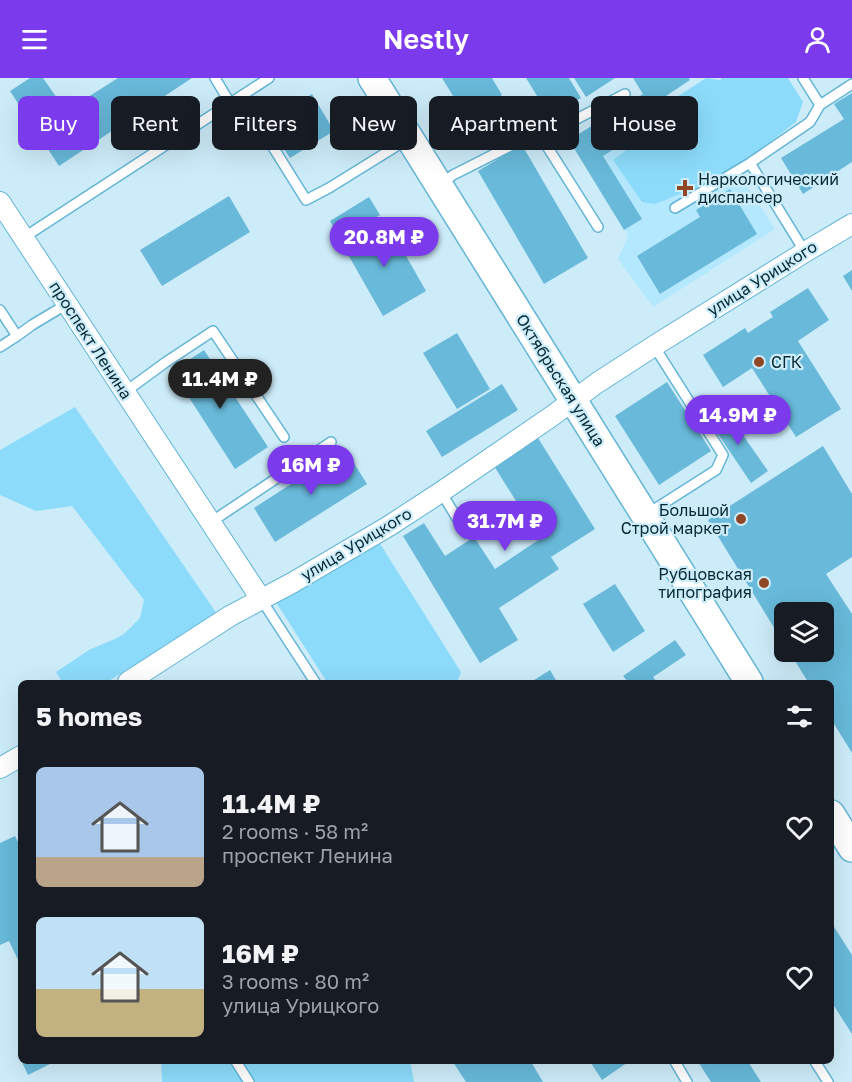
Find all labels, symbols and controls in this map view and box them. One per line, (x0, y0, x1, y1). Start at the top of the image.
icon: menu (18, 23, 51, 56)
text: Nestly (383, 23, 469, 55)
icon: person (801, 23, 834, 56)
chip: Buy (18, 96, 99, 150)
chip: Rent (111, 96, 200, 150)
chip: Filters (212, 96, 318, 150)
chip: New (330, 96, 417, 150)
chip: Apartment (429, 96, 579, 150)
chip: House (591, 96, 698, 150)
place label: Наркологический диспансер (698, 169, 839, 207)
marker: Наркологический диспансер (676, 179, 694, 197)
pin: 20.8M ₽ (329, 217, 439, 268)
text: 20.8M ₽ (344, 224, 424, 248)
street label: улица Урицкого (703, 236, 821, 320)
street label: проспект Ленина (45, 277, 137, 403)
street label: Октябрьская улица (512, 310, 610, 450)
place label: СГК (771, 352, 802, 372)
marker: СГК (752, 355, 766, 369)
pin: 11.4M ₽ (165, 359, 275, 410)
text: 11.4M ₽ (182, 366, 258, 390)
pin: 14.9M ₽ (683, 395, 793, 446)
text: 14.9M ₽ (699, 402, 777, 426)
pin: 16M ₽ (269, 445, 353, 496)
text: 16M ₽ (281, 452, 341, 476)
place label: Большой Строй маркет (621, 500, 729, 538)
pin: 31.7M ₽ (450, 501, 560, 552)
street label: улица Урицкого (297, 503, 415, 585)
text: 31.7M ₽ (467, 508, 543, 532)
marker: Большой Строй маркет (734, 512, 748, 526)
place label: Рубцовская типография (658, 564, 752, 602)
marker: Рубцовская типография (757, 576, 771, 590)
map controls (774, 602, 834, 662)
button: layers (774, 602, 834, 662)
icon: filters (783, 700, 816, 733)
text: 5 homes (36, 701, 142, 732)
text: 11.4M ₽ (222, 788, 321, 819)
icon: home (84, 791, 156, 863)
icon: heart (783, 811, 816, 844)
text: 2 rooms · 58 m² (222, 819, 368, 843)
text: проспект Ленина (222, 843, 393, 867)
text: 16M ₽ (222, 938, 299, 969)
icon: home (84, 941, 156, 1013)
icon: heart (783, 961, 816, 994)
text: 3 rooms · 80 m² (222, 969, 369, 993)
text: улица Урицкого (222, 993, 379, 1017)

